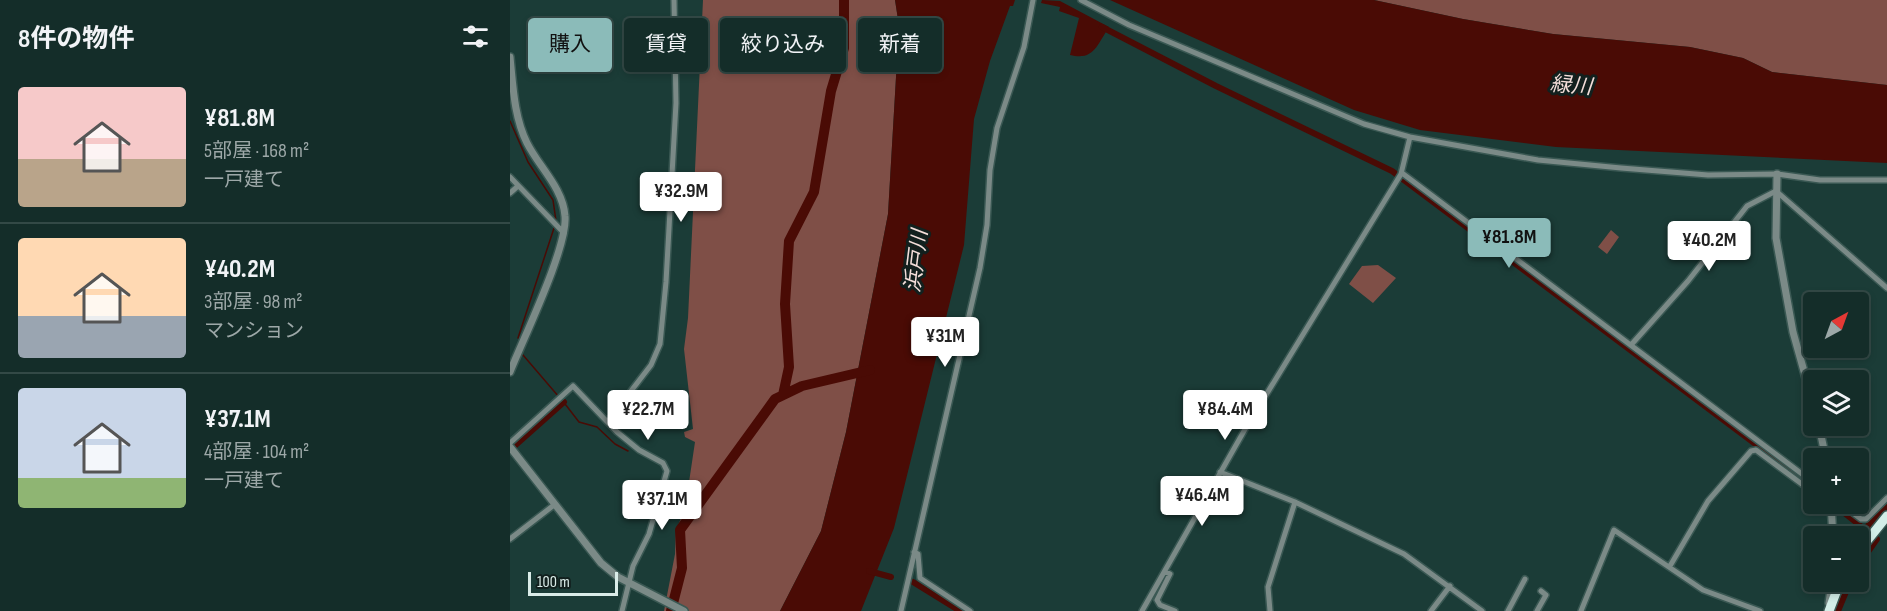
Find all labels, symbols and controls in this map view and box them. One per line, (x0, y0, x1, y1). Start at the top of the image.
chip: 購入 (528, 18, 612, 72)
chip: 賃貸 (624, 18, 708, 72)
chip: 絞り込み (720, 18, 846, 72)
chip: 新着 (858, 18, 942, 72)
icon: filters (459, 20, 492, 53)
text: 8件の物件 (18, 24, 134, 55)
water label: 緑川 (1549, 71, 1595, 100)
text: ¥81.8M (204, 103, 275, 134)
icon: home (66, 111, 138, 183)
text: 5部屋 · 168 m² (204, 139, 309, 163)
text: 一戸建て (204, 168, 284, 192)
pin: ¥32.9M (632, 172, 730, 223)
text: ¥32.9M (654, 179, 708, 203)
pin: ¥81.8M (1460, 218, 1558, 269)
pin: ¥40.2M (1660, 221, 1758, 272)
text: ¥81.8M (1482, 225, 1536, 249)
water label: 浜戸川 (900, 226, 933, 294)
text: ¥40.2M (1682, 228, 1736, 252)
text: ¥40.2M (204, 254, 275, 285)
icon: home (66, 262, 138, 334)
text: 3部屋 · 98 m² (204, 290, 303, 314)
north arrow (1803, 292, 1869, 358)
map controls (1803, 292, 1869, 592)
pin: ¥31M (909, 317, 981, 368)
text: マンション (204, 319, 304, 343)
text: ¥31M (925, 324, 965, 348)
button: layers (1803, 370, 1869, 436)
pin: ¥22.7M (599, 390, 697, 441)
pin: ¥84.4M (1176, 390, 1274, 441)
text: ¥22.7M (622, 397, 674, 421)
text: ¥84.4M (1197, 397, 1253, 421)
text: ¥37.1M (204, 404, 271, 435)
icon: home (66, 412, 138, 484)
text: 4部屋 · 104 m² (204, 440, 309, 464)
button: + (1803, 448, 1869, 514)
text: 一戸建て (204, 469, 284, 493)
pin: ¥46.4M (1153, 476, 1251, 527)
pin: ¥37.1M (613, 480, 711, 531)
text: ¥46.4M (1175, 483, 1229, 507)
text: ¥37.1M (636, 487, 688, 511)
button: − (1803, 526, 1869, 592)
scale bar (528, 569, 618, 596)
text: 100 m (537, 573, 570, 592)

